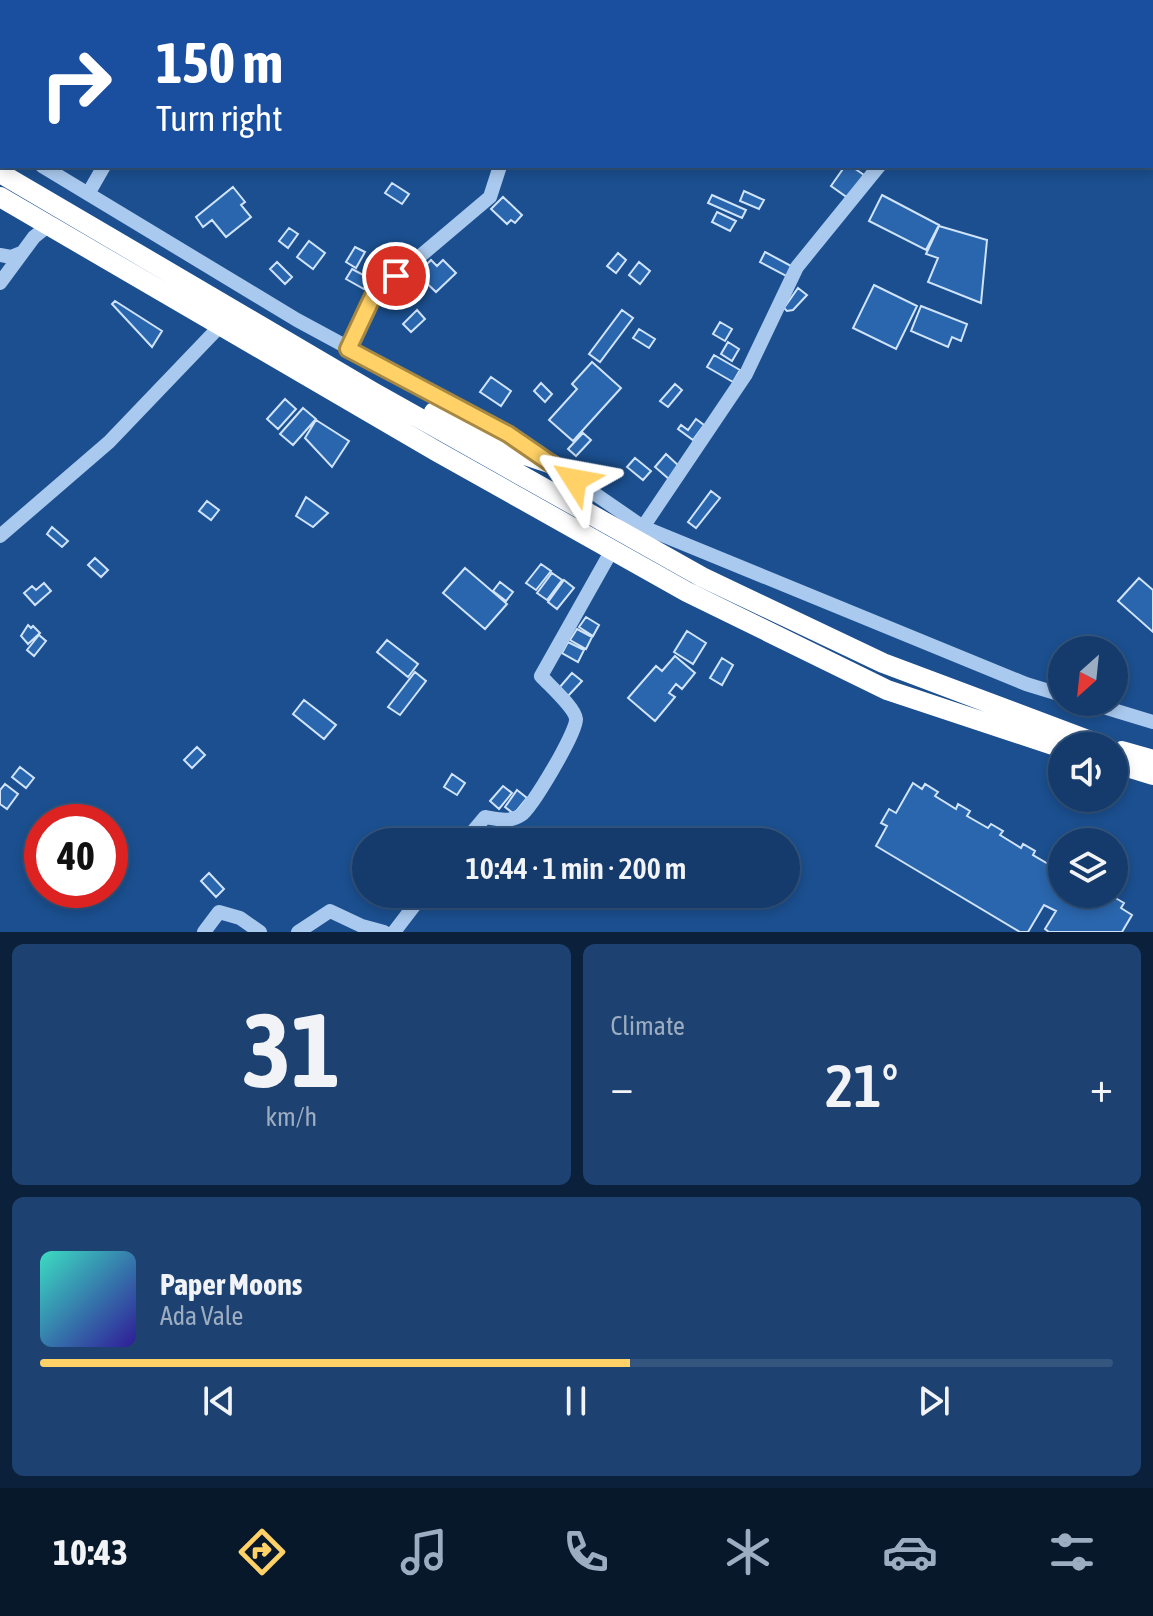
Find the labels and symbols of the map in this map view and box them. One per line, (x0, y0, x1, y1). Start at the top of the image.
pin (362, 242, 430, 310)
position arrow (533, 438, 617, 522)
north arrow (1048, 636, 1128, 716)
speed limit sign: 40 (24, 804, 128, 908)

